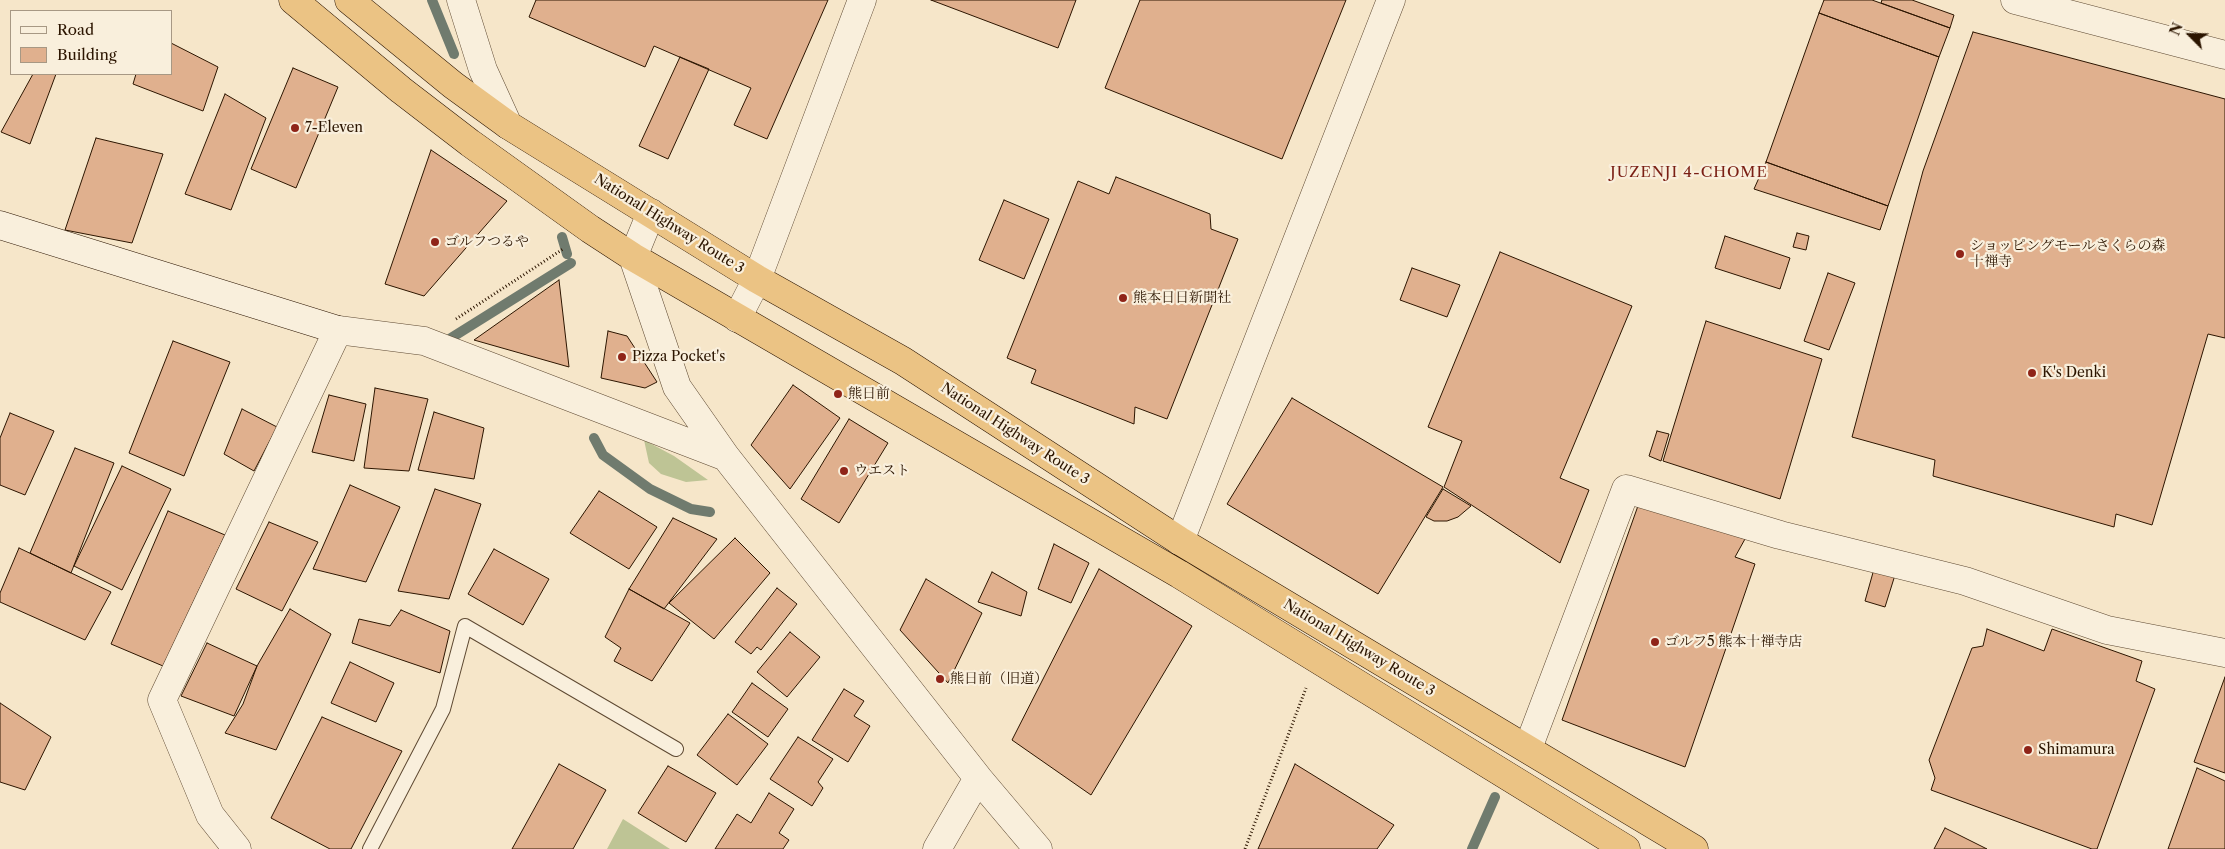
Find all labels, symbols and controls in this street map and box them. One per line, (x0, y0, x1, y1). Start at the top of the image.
legend (10, 10, 172, 75)
north arrow (2165, 10, 2215, 60)
text: Road (57, 20, 94, 39)
text: N (2166, 20, 2187, 38)
text: Building (57, 45, 117, 64)
place label: 7-Eleven (305, 120, 363, 136)
marker: 7-Eleven (289, 122, 301, 134)
district label: JUZENJI 4-CHOME (1608, 164, 1770, 182)
street label: National Highway Route 3 (591, 171, 747, 277)
place label: ゴルフつるや (445, 234, 529, 250)
marker: ゴルフつるや (429, 236, 441, 248)
place label: ショッピングモールさくらの森 十禅寺 (1970, 238, 2165, 270)
marker: ショッピングモールさくらの森 十禅寺 (1954, 248, 1966, 260)
place label: 熊本日日新聞社 (1133, 290, 1231, 306)
marker: 熊本日日新聞社 (1117, 292, 1129, 304)
place label: Pizza Pocket's (632, 349, 725, 365)
marker: Pizza Pocket's (616, 351, 628, 363)
place label: K's Denki (2042, 365, 2106, 381)
marker: K's Denki (2026, 367, 2038, 379)
street label: National Highway Route 3 (938, 380, 1092, 488)
place label: 熊日前 (848, 386, 890, 402)
marker: 熊日前 (832, 388, 844, 400)
place label: ウエスト (854, 463, 910, 479)
marker: ウエスト (838, 465, 850, 477)
street label: National Highway Route 3 (1280, 596, 1438, 700)
place label: ゴルフ5 熊本十禅寺店 (1665, 634, 1802, 650)
marker: ゴルフ5 熊本十禅寺店 (1649, 636, 1661, 648)
place label: 熊日前（旧道） (950, 671, 1048, 687)
marker: 熊日前（旧道） (934, 673, 946, 685)
place label: Shimamura (2038, 742, 2115, 758)
marker: Shimamura (2022, 744, 2034, 756)

